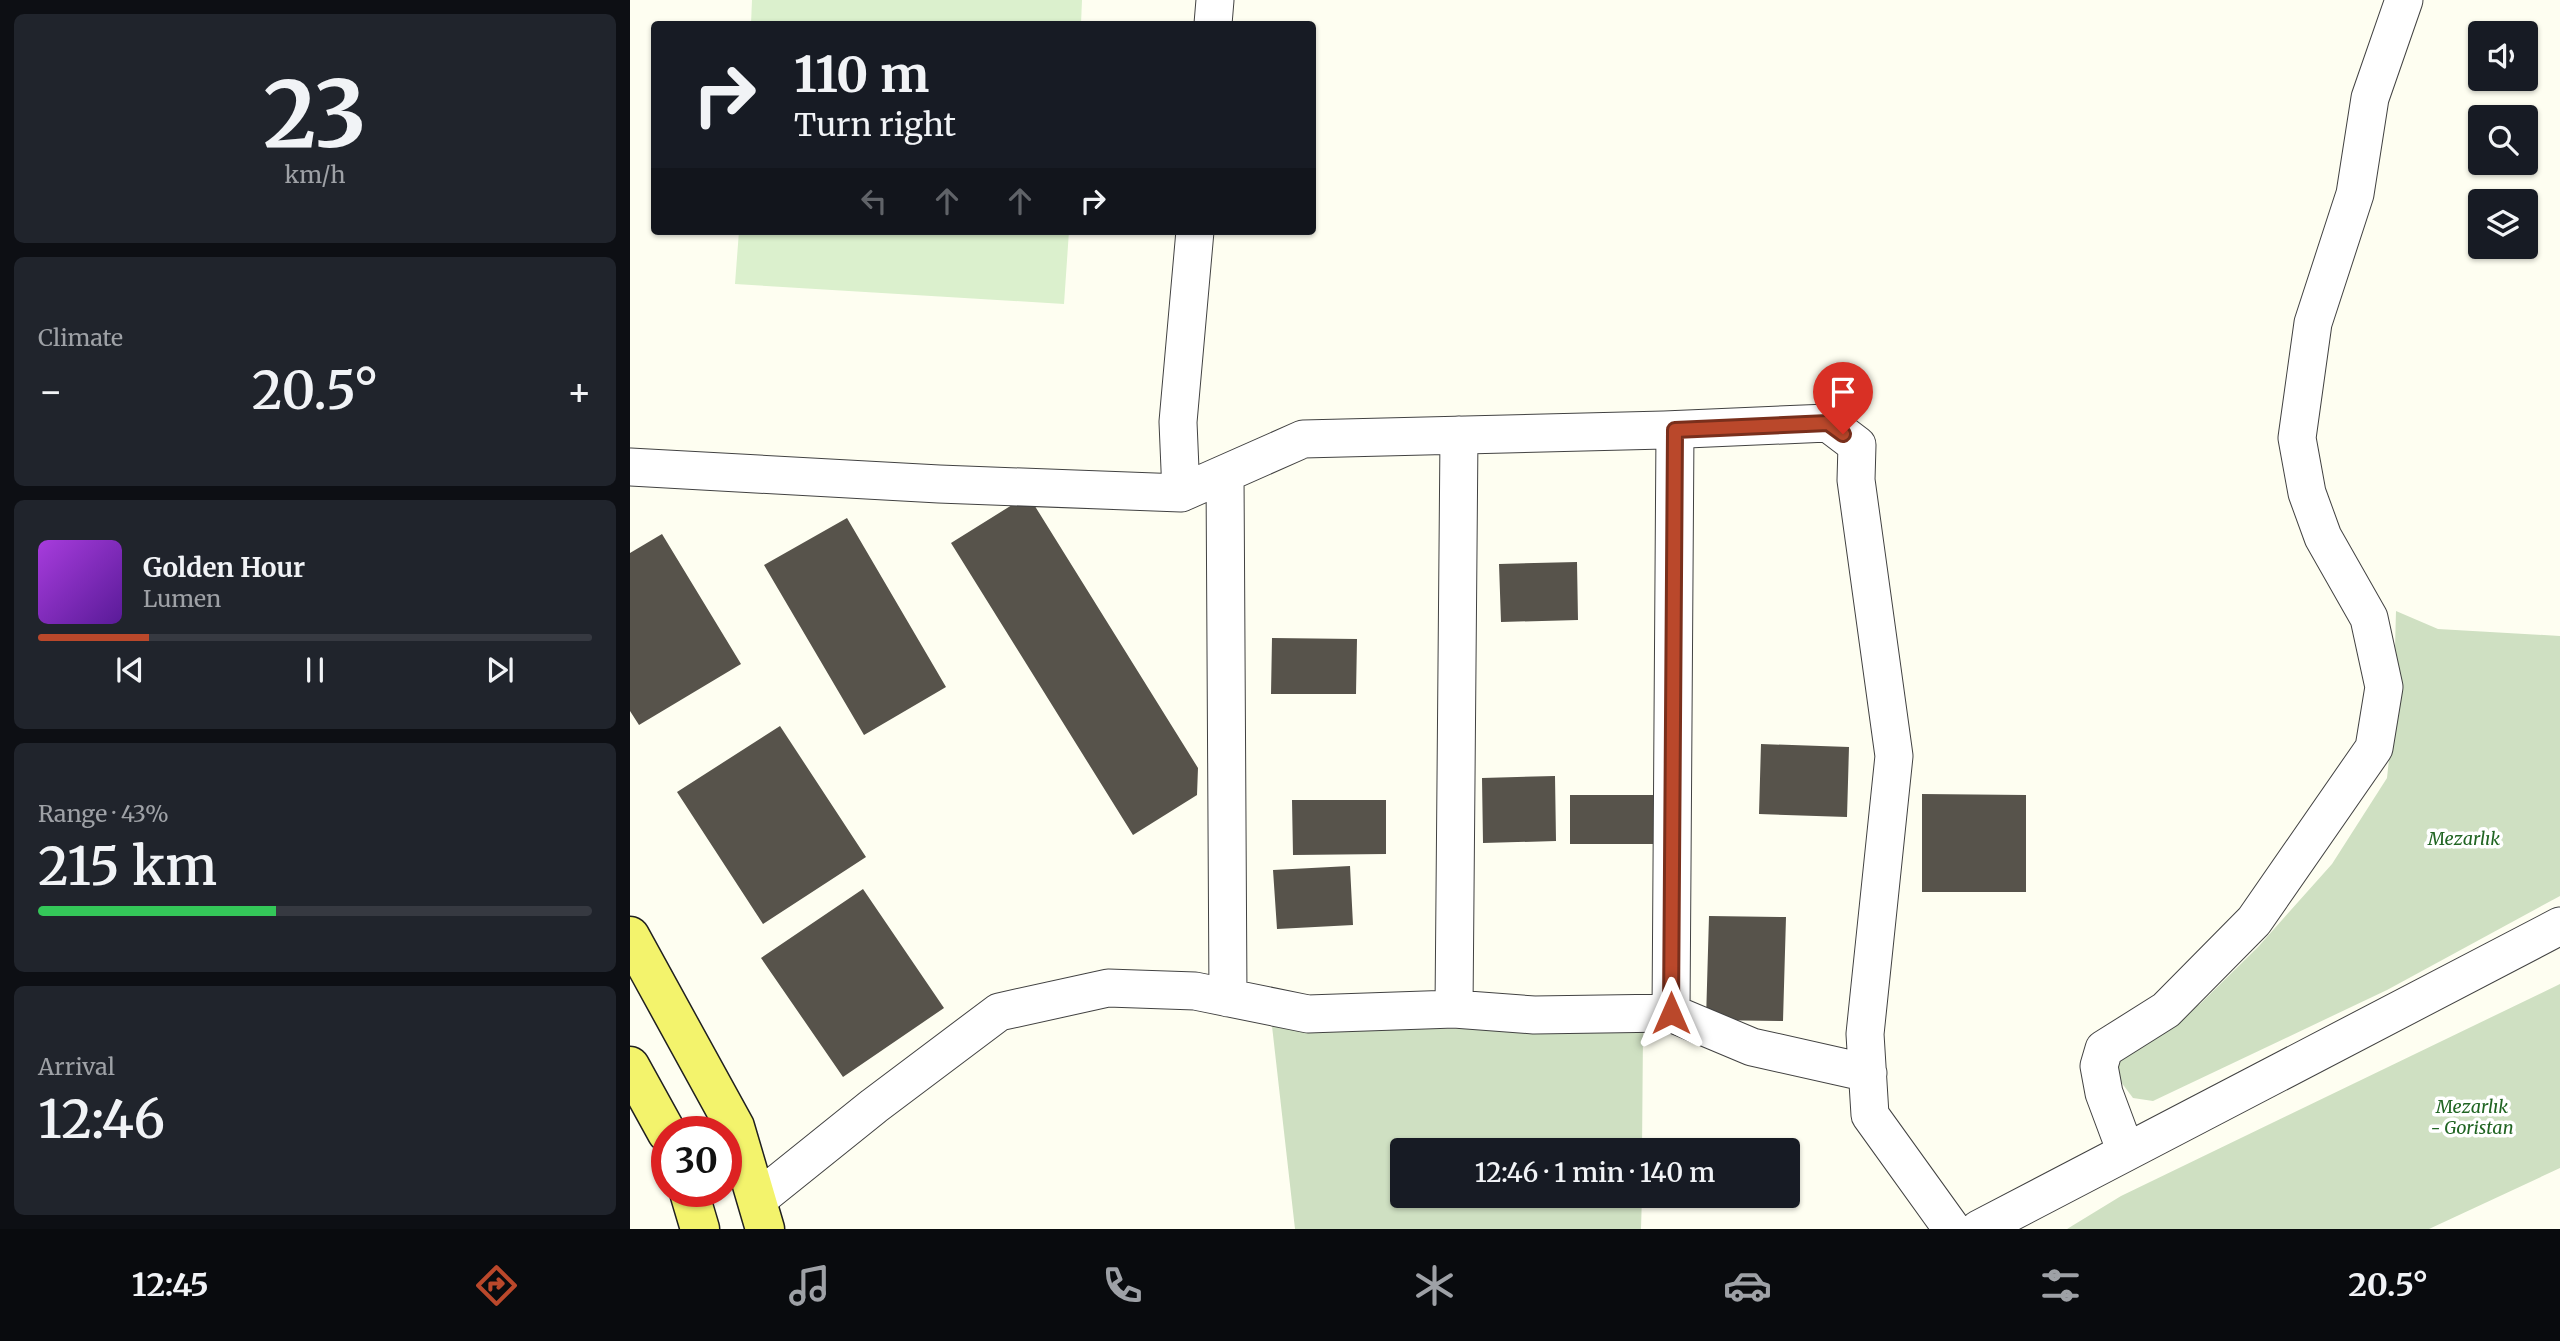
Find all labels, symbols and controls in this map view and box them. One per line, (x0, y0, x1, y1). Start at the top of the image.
map controls (2468, 21, 2538, 259)
button: sound (2468, 21, 2538, 91)
text: 110 m (794, 44, 929, 105)
icon: right (679, 49, 770, 140)
text: 23 (263, 57, 367, 172)
text: Turn right (794, 105, 956, 145)
button: search (2468, 105, 2538, 175)
text: km/h (285, 160, 345, 189)
icon: left (855, 182, 893, 220)
icon: ahead (928, 182, 966, 220)
icon: ahead (1001, 182, 1039, 220)
icon: right (1074, 182, 1112, 220)
button: layers (2468, 189, 2538, 259)
text: Climate (38, 323, 123, 352)
text: 20.5° (252, 358, 378, 423)
pin (1813, 362, 1873, 434)
text: − (38, 368, 63, 415)
text: + (567, 368, 592, 415)
icon: arrive (1824, 373, 1862, 411)
text: Golden Hour (143, 551, 305, 584)
text: Lumen (143, 584, 221, 613)
icon: previous (111, 651, 149, 689)
icon: pause (296, 651, 334, 689)
icon: next (481, 651, 519, 689)
text: Range · 43% (38, 799, 169, 828)
park label: Mezarlık (2427, 827, 2500, 850)
text: 215 km (38, 834, 217, 899)
position arrow (1634, 976, 1708, 1050)
text: Arrival (38, 1052, 115, 1081)
text: 12:46 (38, 1087, 165, 1152)
park label: Mezarlık - Goristan (2430, 1095, 2514, 1139)
speed limit sign: 30 (651, 1116, 742, 1207)
text: 12:46 · 1 min · 140 m (1475, 1156, 1715, 1189)
icon: directions (472, 1261, 521, 1310)
icon: music (785, 1261, 834, 1310)
icon: phone (1098, 1261, 1147, 1310)
icon: climate (1410, 1261, 1459, 1310)
icon: car (1723, 1261, 1772, 1310)
icon: filters (2036, 1261, 2085, 1310)
text: 12:45 (132, 1265, 209, 1305)
text: 20.5° (2348, 1265, 2428, 1305)

